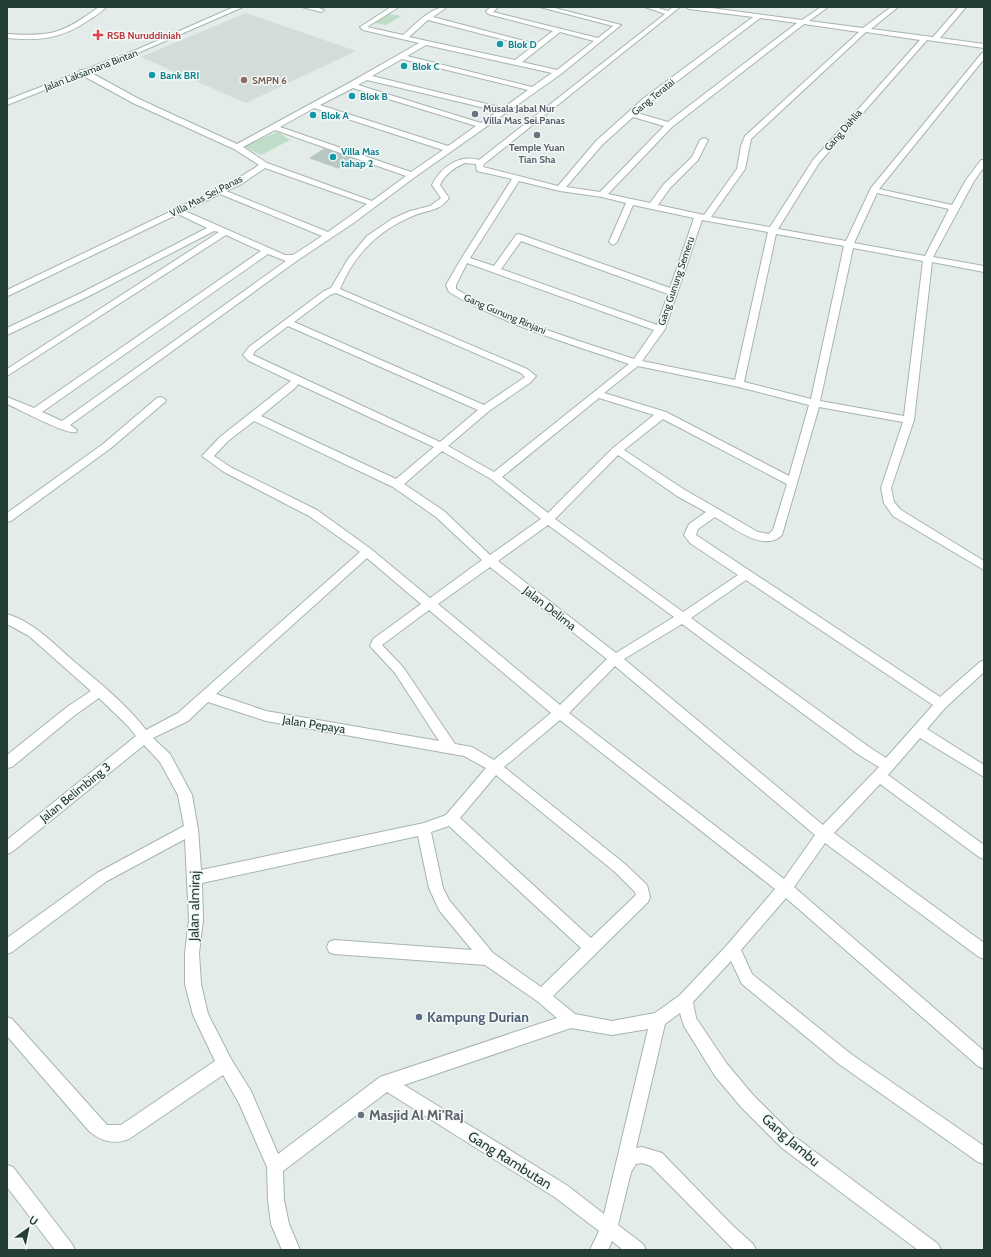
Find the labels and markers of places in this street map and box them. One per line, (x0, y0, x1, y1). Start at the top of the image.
marker: RSB Nuruddiniah (92, 29, 104, 41)
place label: RSB Nuruddiniah (107, 29, 181, 42)
place label: Blok D (508, 38, 537, 51)
marker: Blok D (495, 39, 505, 49)
place label: Blok C (412, 60, 440, 73)
marker: Blok C (399, 61, 409, 71)
place label: Bank BRI (160, 69, 199, 82)
marker: Bank BRI (147, 70, 157, 80)
place label: SMPN 6 (252, 74, 287, 87)
marker: SMPN 6 (239, 75, 249, 85)
place label: Blok B (360, 90, 388, 103)
marker: Blok B (347, 91, 357, 101)
place label: Musala Jabal Nur Villa Mas Sei.Panas (483, 102, 565, 127)
place label: Blok A (321, 109, 350, 122)
marker: Musala Jabal Nur Villa Mas Sei.Panas (470, 109, 480, 119)
marker: Blok A (308, 110, 318, 120)
marker: Temple Yuan Tian Sha (532, 130, 542, 140)
place label: Temple Yuan Tian Sha (509, 141, 565, 166)
place label: Villa Mas tahap 2 (341, 145, 380, 170)
marker: Villa Mas tahap 2 (328, 152, 338, 162)
place label: Kampung Durian (427, 1008, 529, 1026)
marker: Kampung Durian (414, 1012, 424, 1022)
place label: Masjid Al Mi'Raj (369, 1106, 464, 1124)
marker: Masjid Al Mi'Raj (356, 1110, 366, 1120)

